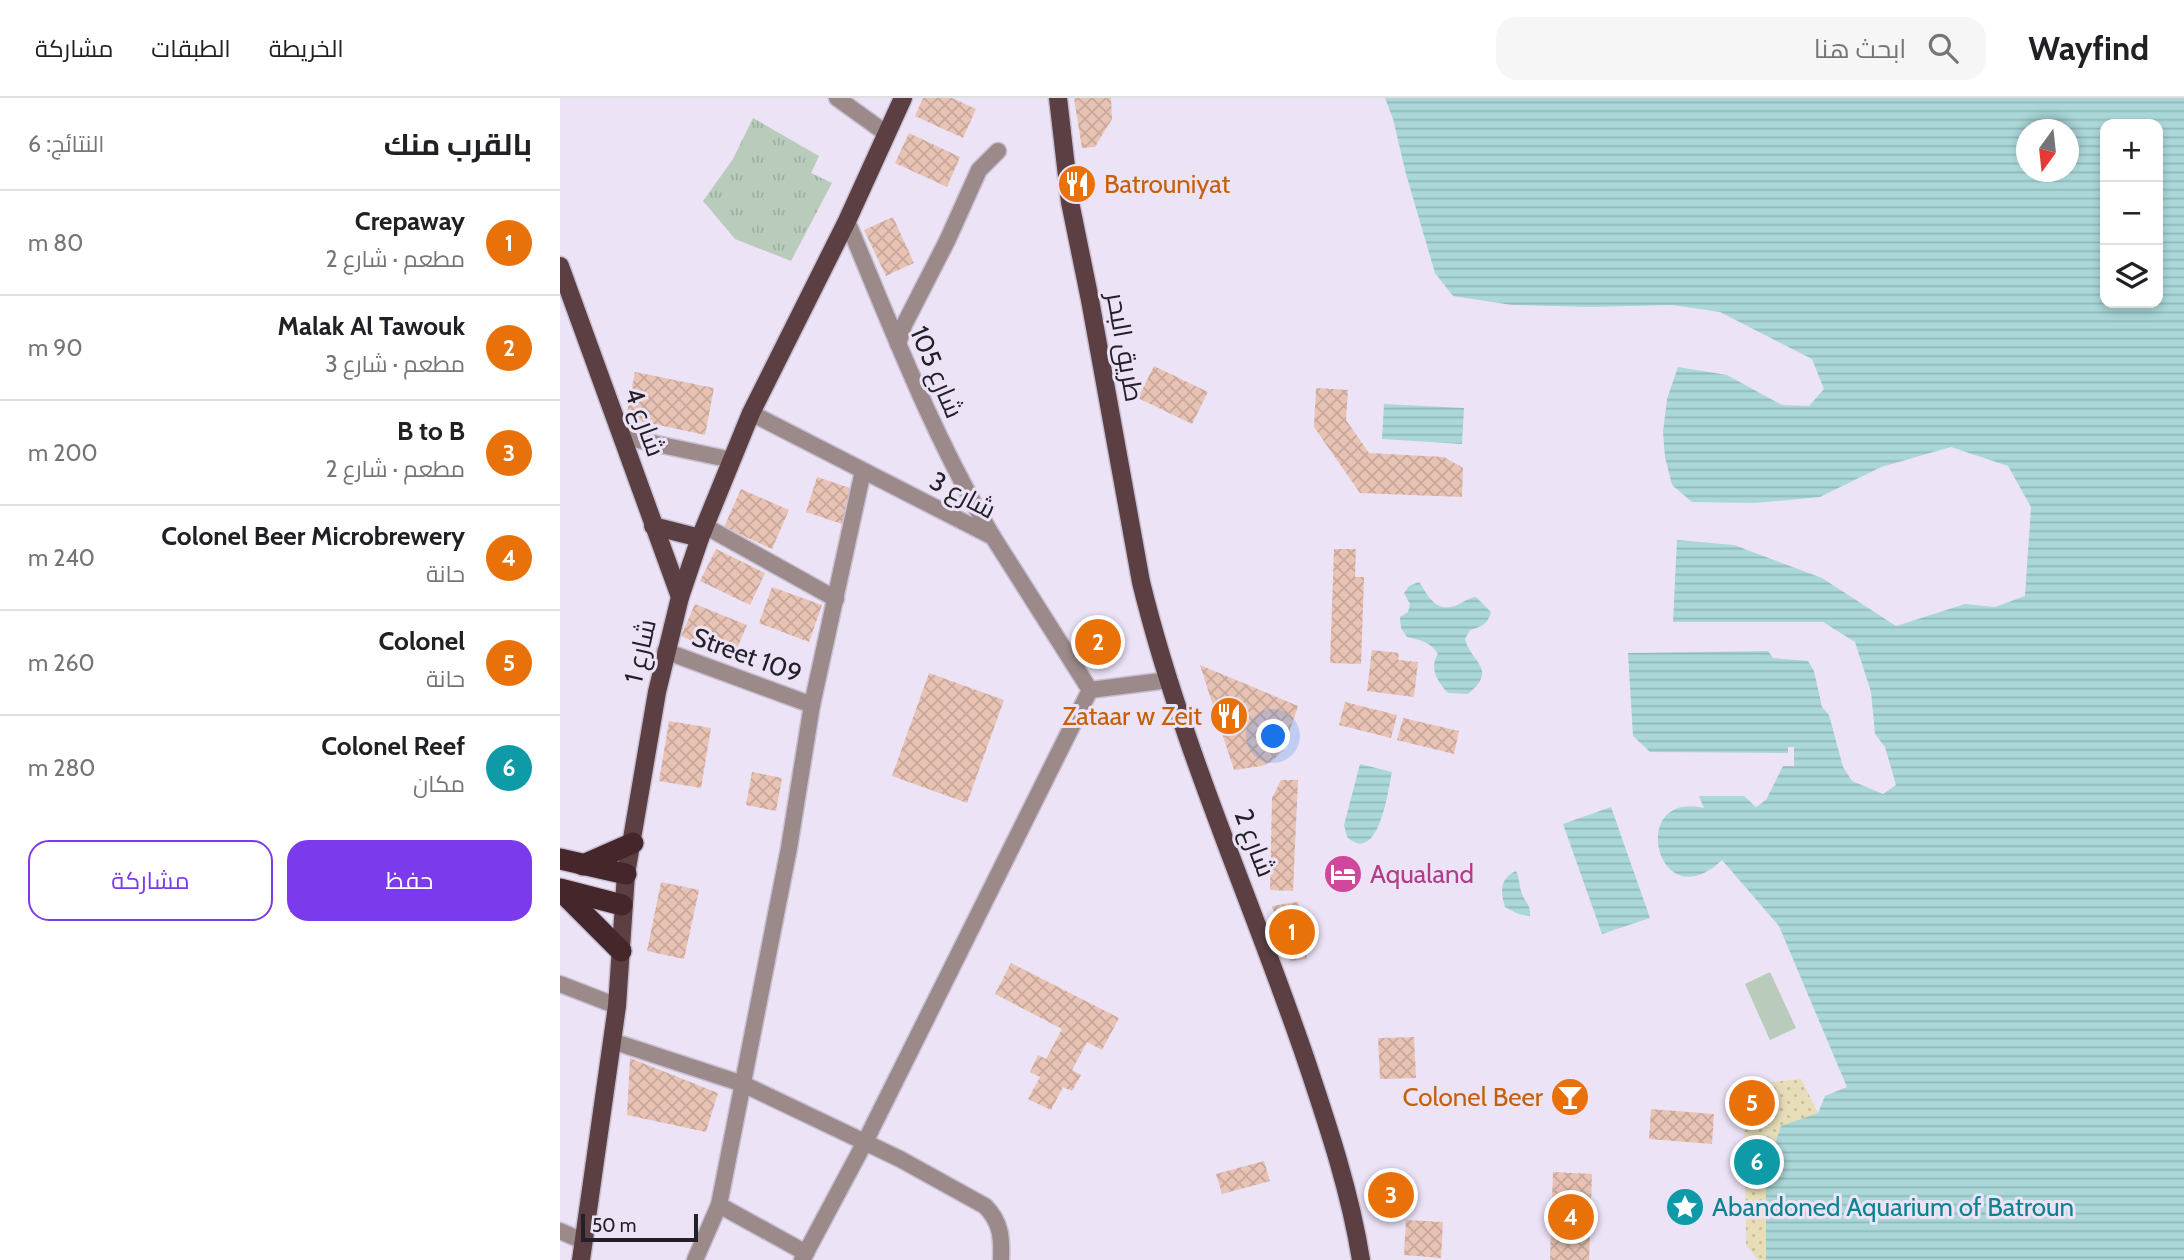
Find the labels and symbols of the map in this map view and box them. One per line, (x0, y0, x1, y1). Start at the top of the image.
north arrow (2016, 119, 2079, 182)
restaurant icon: Batrouniyat (1056, 163, 1098, 205)
place label: Batrouniyat (1104, 168, 1231, 200)
street label: طريق البحر (1099, 288, 1150, 404)
street label: شارع 105 (902, 321, 971, 423)
street label: شارع 4 (617, 383, 672, 461)
street label: شارع 3 (924, 464, 1002, 527)
street label: شارع 1 (617, 616, 664, 686)
pin: 2 (1075, 616, 1121, 668)
street label: Street 109 (688, 620, 806, 690)
restaurant icon: Zataar w Zeit (1208, 695, 1250, 737)
place label: Zataar w Zeit (1062, 700, 1202, 732)
your location (1256, 719, 1290, 753)
street label: شارع 2 (1227, 805, 1282, 882)
hotel icon: Aqualand (1322, 853, 1364, 895)
place label: Aqualand (1370, 858, 1474, 890)
pin: 1 (1269, 906, 1315, 958)
bar icon: Colonel Beer (1549, 1076, 1591, 1118)
pin: 5 (1729, 1077, 1775, 1129)
place label: Colonel Beer (1403, 1081, 1544, 1113)
pin: 6 (1734, 1136, 1780, 1188)
pin: 3 (1368, 1169, 1414, 1221)
place icon: Abandoned Aquarium of Batroun (1664, 1186, 1706, 1228)
pin: 4 (1548, 1191, 1594, 1243)
place label: Abandoned Aquarium of Batroun (1712, 1191, 2074, 1223)
scale bar (581, 1211, 698, 1243)

